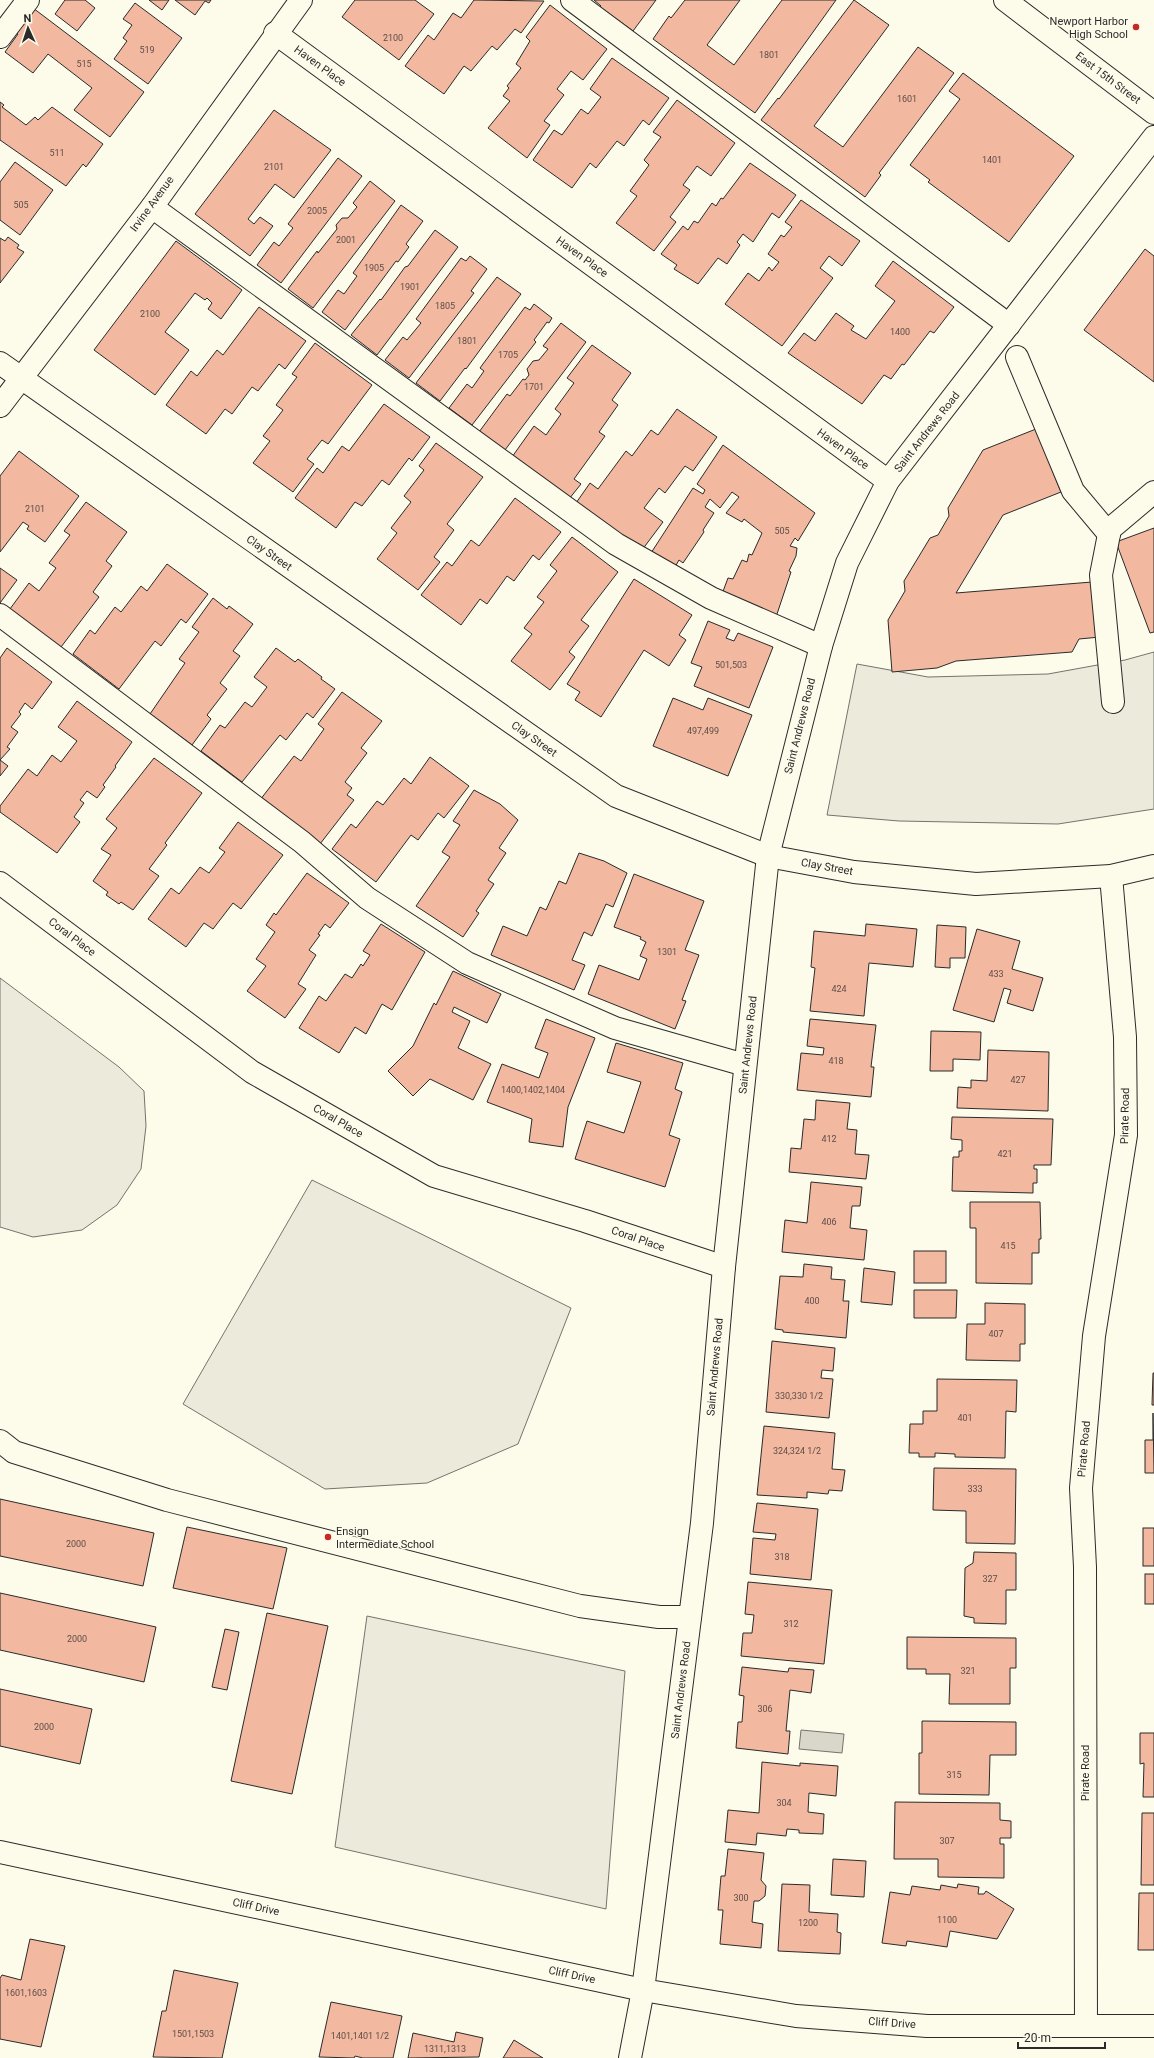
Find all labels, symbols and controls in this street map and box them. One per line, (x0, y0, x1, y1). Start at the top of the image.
north arrow (8, 8, 48, 48)
text: N (23, 12, 32, 25)
place label: Newport Harbor High School (1050, 15, 1128, 41)
marker: Newport Harbor High School (1131, 22, 1141, 32)
house number: 2100 (383, 33, 403, 43)
street label: Haven Place (292, 43, 349, 89)
house number: 519 (139, 45, 155, 55)
street label: East 15th Street (1073, 49, 1143, 107)
house number: 1801 (759, 50, 779, 60)
house number: 515 (76, 59, 92, 69)
house number: 1601 (897, 94, 917, 104)
house number: 511 (49, 148, 65, 158)
house number: 1401 (982, 155, 1002, 165)
house number: 2101 (264, 162, 284, 172)
street label: Irvine Avenue (128, 174, 177, 234)
house number: 505 (13, 200, 29, 210)
house number: 2005 (307, 206, 327, 216)
street label: Haven Place (554, 234, 611, 280)
house number: 2001 (336, 235, 356, 245)
house number: 1905 (364, 263, 384, 273)
house number: 1901 (400, 282, 420, 292)
house number: 1805 (435, 301, 455, 311)
house number: 2100 (140, 309, 160, 319)
house number: 1400 (890, 327, 910, 337)
house number: 1801 (457, 336, 477, 346)
house number: 1705 (498, 350, 518, 360)
house number: 1701 (524, 382, 544, 392)
street label: Saint Andrews Road (892, 389, 962, 475)
street label: Haven Place (815, 426, 872, 472)
house number: 2101 (25, 504, 45, 514)
house number: 505 (774, 526, 790, 536)
street label: Clay Street (244, 533, 295, 574)
house number: 501,503 (715, 660, 747, 670)
street label: Saint Andrews Road (782, 677, 818, 775)
street label: Clay Street (509, 719, 560, 760)
house number: 497,499 (687, 726, 719, 736)
street label: Clay Street (800, 856, 854, 878)
street label: Coral Place (46, 915, 98, 959)
house number: 1301 (657, 947, 677, 957)
house number: 433 (988, 969, 1004, 979)
house number: 424 (831, 984, 847, 994)
street label: Saint Andrews Road (736, 995, 760, 1095)
house number: 418 (828, 1056, 844, 1066)
house number: 427 (1010, 1075, 1026, 1085)
house number: 1400,1402,1404 (501, 1085, 565, 1095)
street label: Pirate Road (1118, 1088, 1132, 1144)
street label: Coral Place (311, 1101, 365, 1141)
house number: 412 (821, 1134, 837, 1144)
house number: 421 (997, 1149, 1013, 1159)
house number: 406 (821, 1217, 837, 1227)
street label: Coral Place (610, 1224, 667, 1254)
house number: 415 (1000, 1241, 1016, 1251)
house number: 400 (804, 1296, 820, 1306)
street label: Saint Andrews Road (704, 1317, 726, 1417)
house number: 407 (988, 1329, 1004, 1339)
house number: 330,330 1/2 (775, 1391, 823, 1401)
house number: 401 (957, 1413, 973, 1423)
street label: Pirate Road (1075, 1420, 1093, 1478)
house number: 324,324 1/2 (773, 1446, 821, 1456)
house number: 333 (967, 1484, 983, 1494)
place label: Ensign Intermediate School (336, 1525, 434, 1551)
marker: Ensign Intermediate School (323, 1532, 333, 1542)
house number: 2000 (66, 1539, 86, 1549)
house number: 318 (774, 1552, 790, 1562)
house number: 327 (982, 1574, 998, 1584)
house number: 312 (783, 1619, 799, 1629)
house number: 2000 (67, 1634, 87, 1644)
street label: Saint Andrews Road (669, 1640, 693, 1740)
house number: 321 (960, 1666, 976, 1676)
house number: 306 (757, 1704, 773, 1714)
house number: 2000 (34, 1722, 54, 1732)
street label: Pirate Road (1079, 1745, 1092, 1801)
house number: 315 (946, 1770, 962, 1780)
house number: 304 (776, 1798, 792, 1808)
house number: 307 (939, 1836, 955, 1846)
house number: 300 (733, 1893, 749, 1903)
street label: Cliff Drive (231, 1896, 281, 1918)
house number: 1100 (937, 1915, 957, 1925)
house number: 1200 (798, 1918, 818, 1928)
street label: Cliff Drive (547, 1964, 597, 1986)
house number: 1601,1603 (5, 1988, 47, 1998)
street label: Cliff Drive (868, 2015, 916, 2031)
scale bar (1018, 2024, 1105, 2050)
house number: 1501,1503 (172, 2029, 214, 2039)
house number: 1401,1401 1/2 (331, 2031, 389, 2041)
text: 20 m (1024, 2031, 1051, 2045)
house number: 1311,1313 (424, 2044, 466, 2054)

